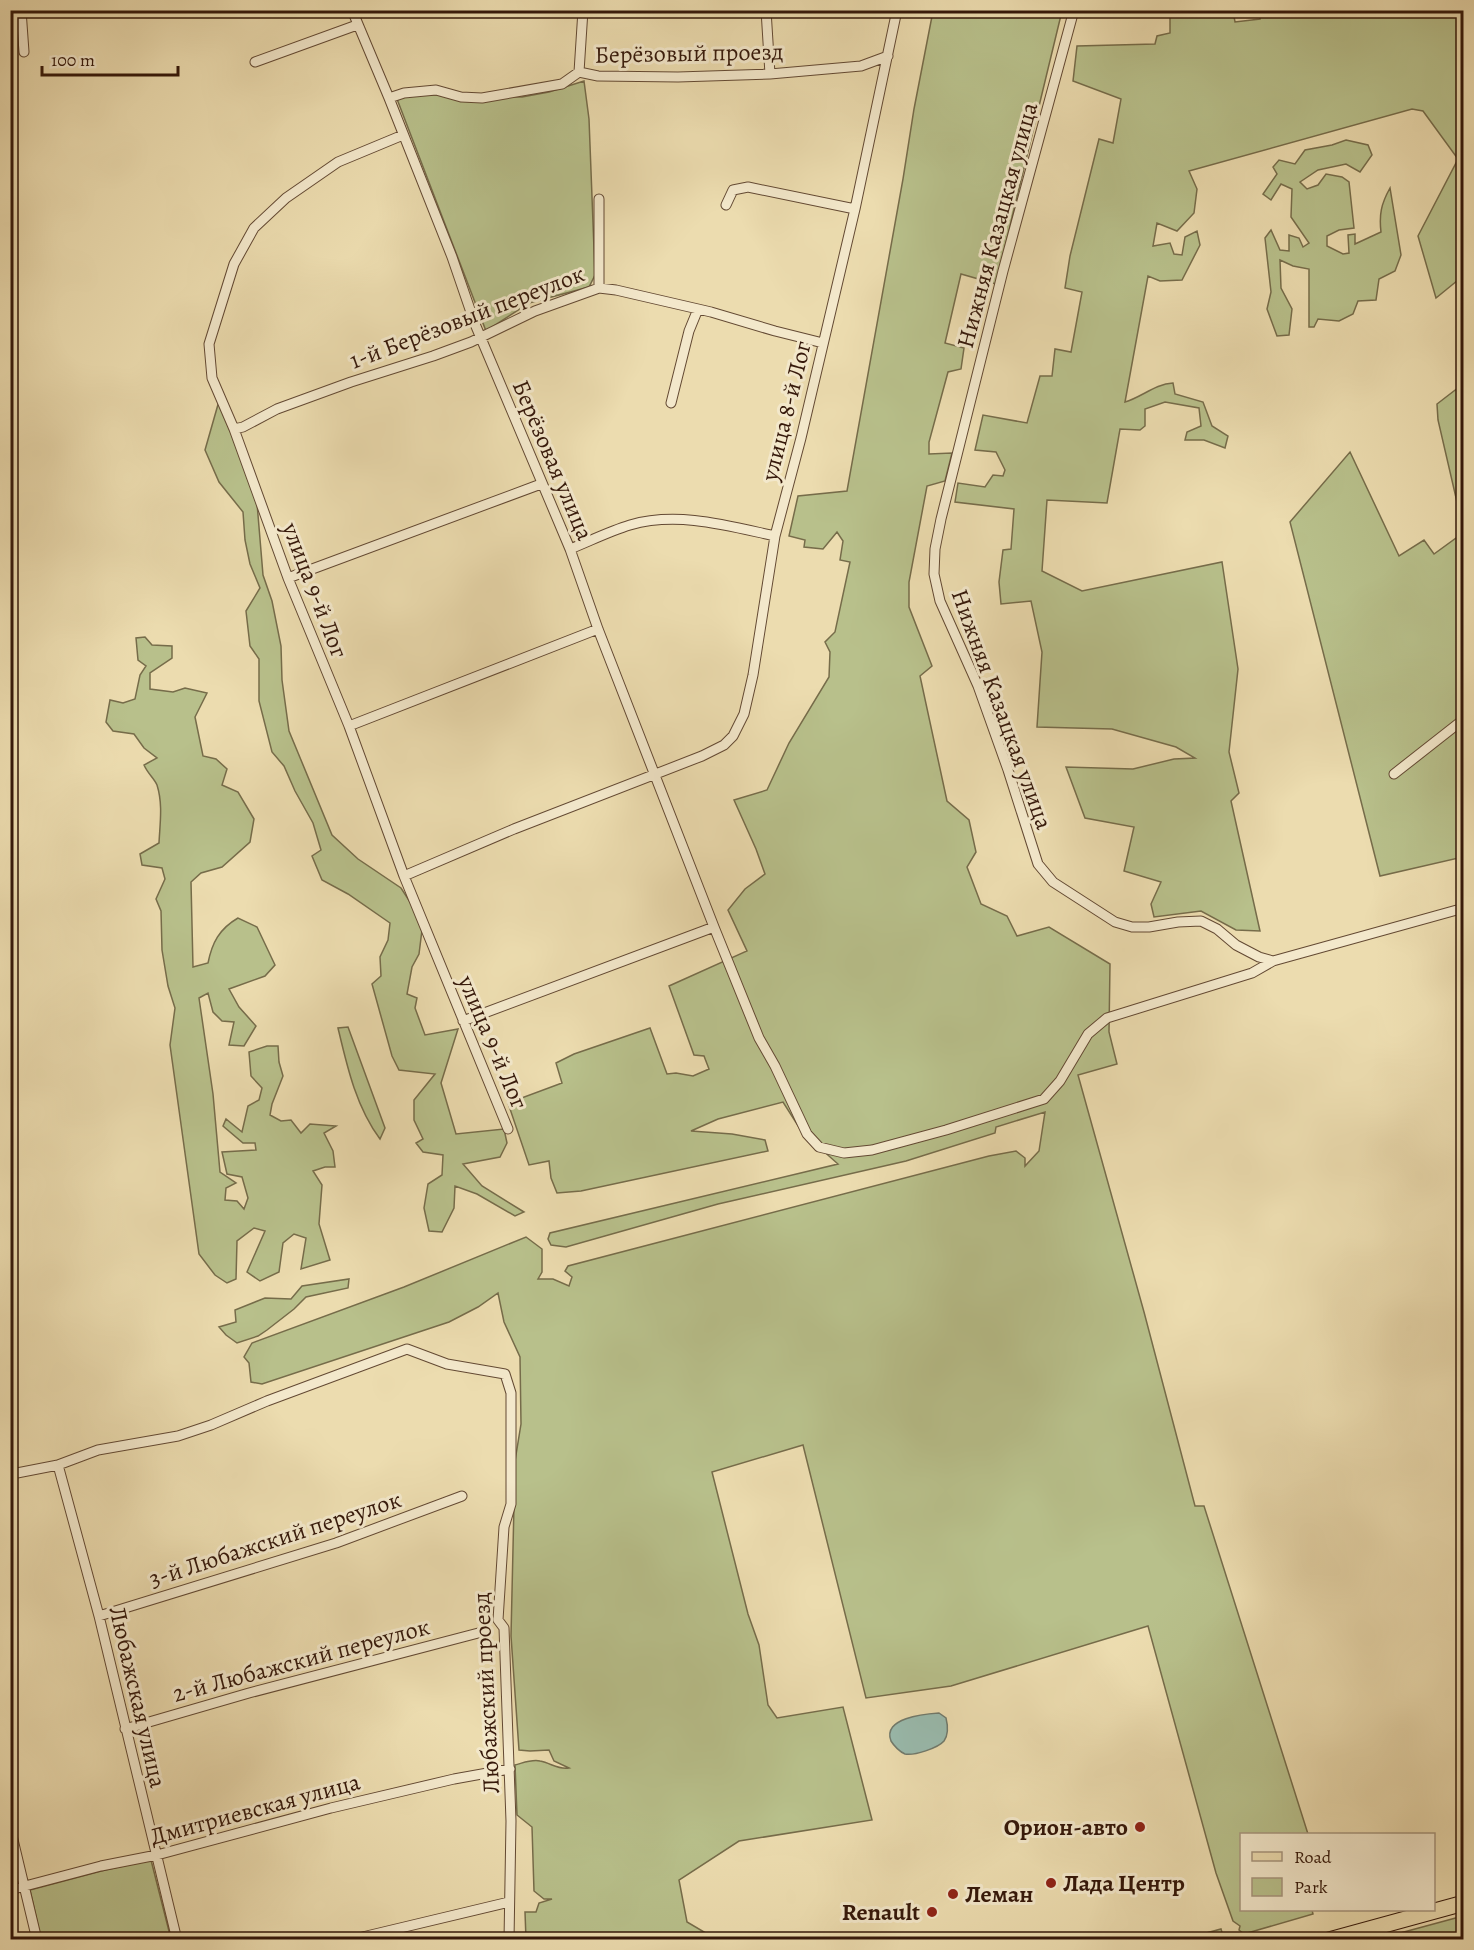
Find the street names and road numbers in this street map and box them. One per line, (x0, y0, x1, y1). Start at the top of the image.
street label: Берёзовый проезд (594, 35, 784, 71)
street label: Нижняя Казацкая улица (949, 98, 1045, 352)
street label: 1-й Берёзовый переулок (345, 257, 589, 377)
street label: улица 8-й Лог (753, 338, 819, 485)
street label: Берёзовая улица (505, 375, 601, 545)
street label: улица 9-й Лог (274, 517, 355, 662)
street label: Нижняя Казацкая улица (944, 584, 1060, 834)
street label: улица 9-й Лог (450, 969, 536, 1114)
street label: 3-й Любажский переулок (145, 1483, 405, 1595)
street label: Любажский проезд (465, 1592, 507, 1794)
street label: Любажская улица (102, 1603, 174, 1791)
street label: 2-й Любажский переулок (169, 1610, 433, 1710)
street label: Дмитриевская улица (146, 1766, 364, 1852)

